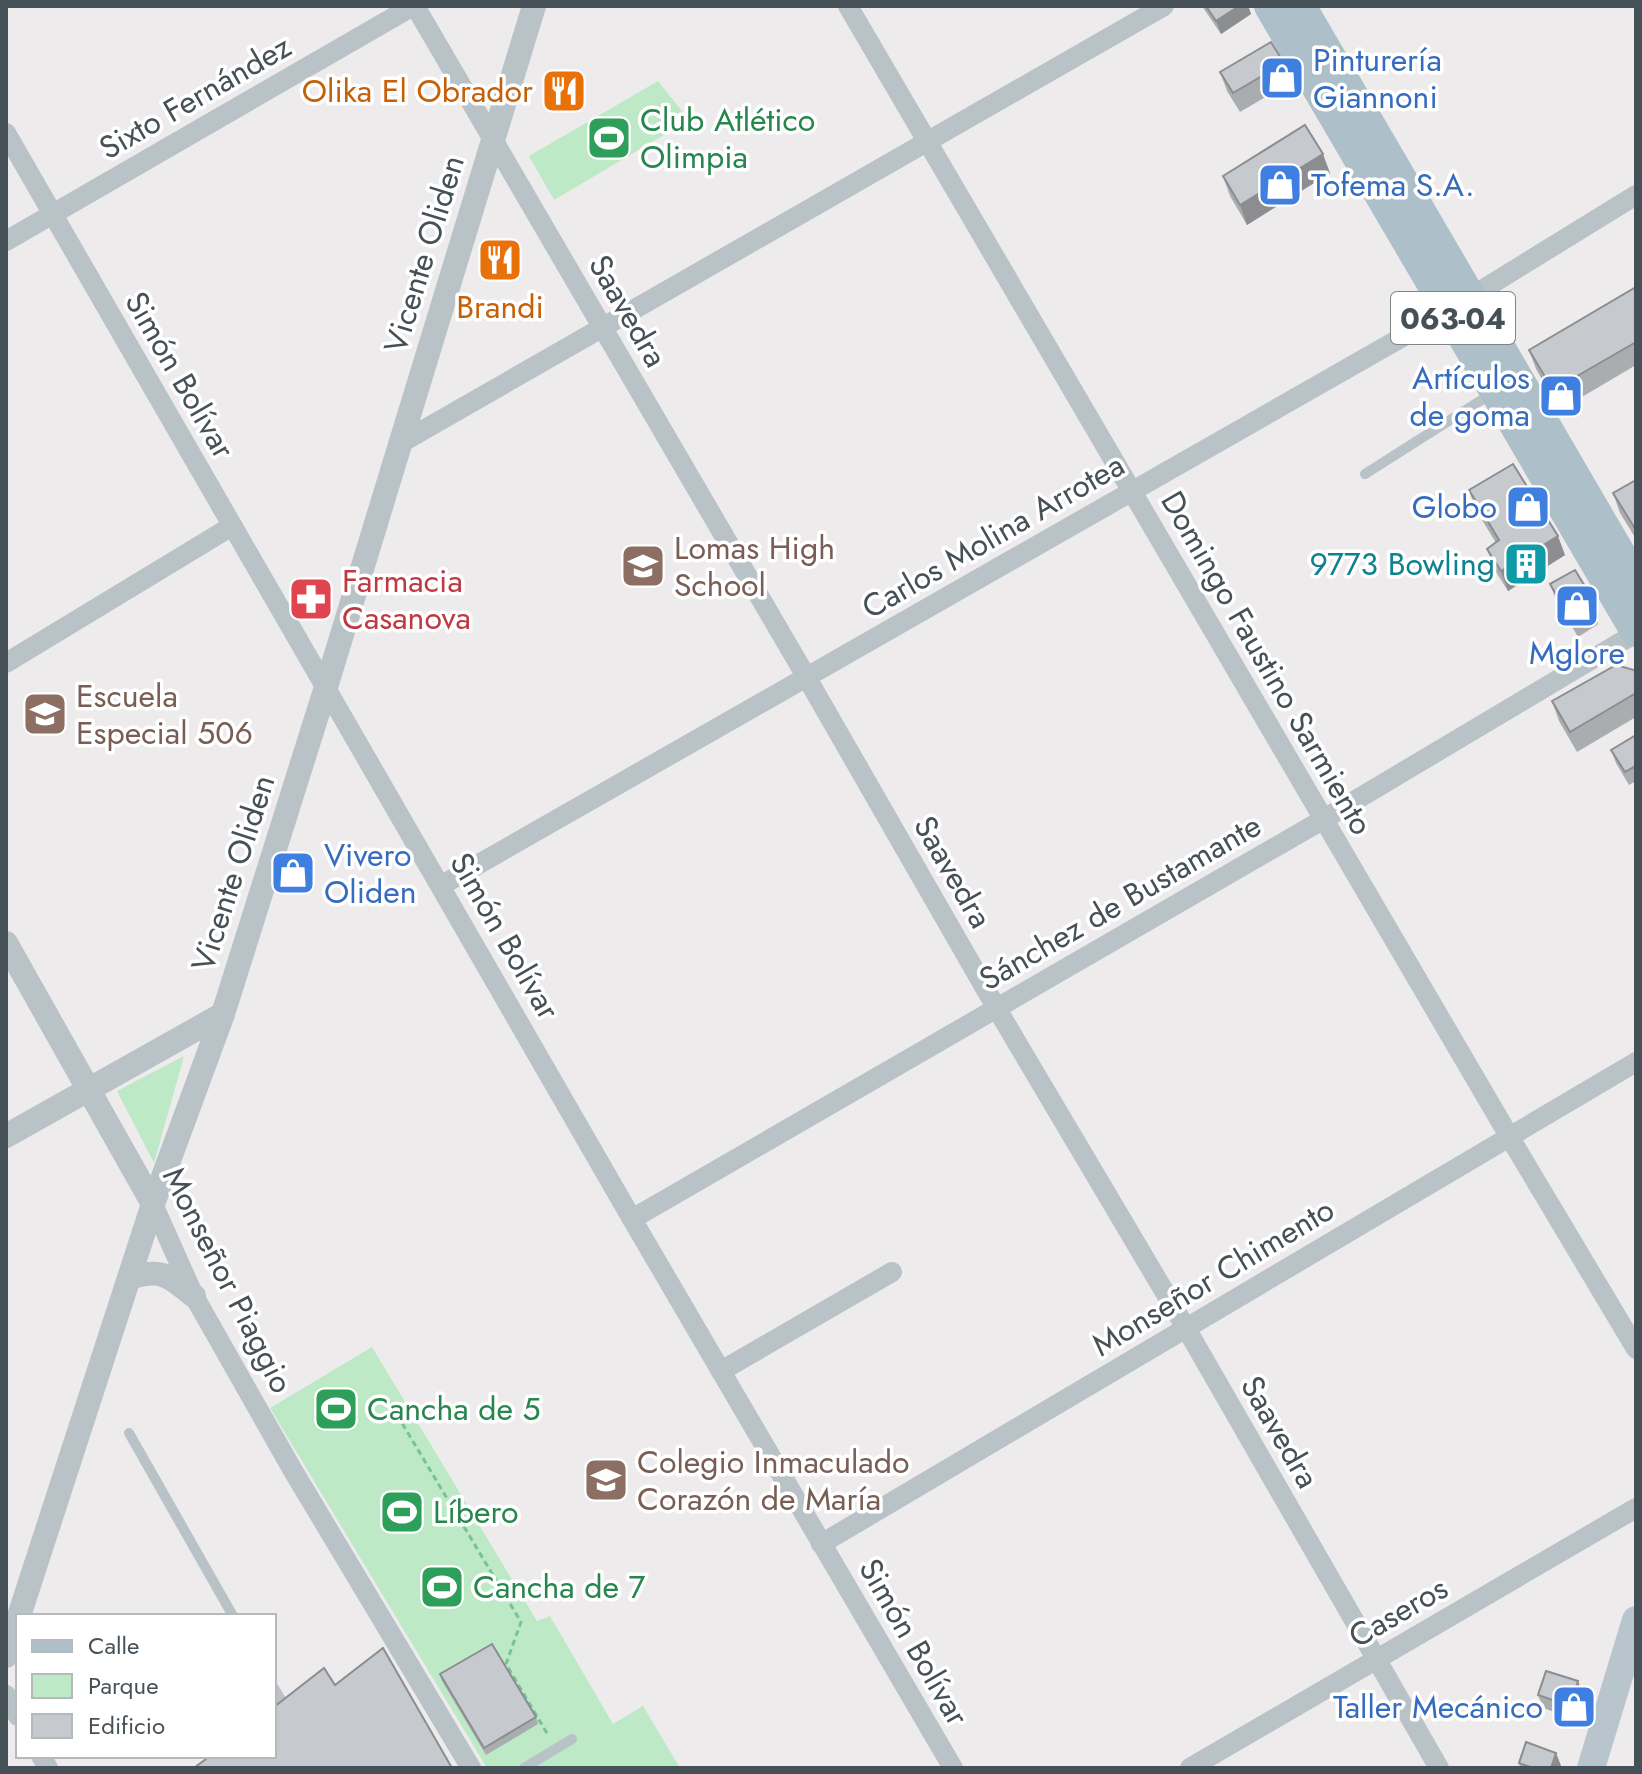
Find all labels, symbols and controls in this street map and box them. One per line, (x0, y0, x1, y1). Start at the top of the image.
street label: Sixto Fernández (91, 23, 300, 171)
place label: Pinturería Giannoni (1313, 37, 1442, 120)
shop icon: Pinturería Giannoni (1258, 54, 1306, 102)
restaurant icon: Olika El Obrador (540, 67, 588, 115)
place label: Olika El Obrador (302, 68, 533, 114)
place label: Club Atlético Olimpia (640, 97, 815, 180)
sports icon: Club Atlético Olimpia (585, 114, 633, 162)
street label: Vicente Oliden (372, 150, 476, 358)
shop icon: Tofema S.A. (1256, 161, 1304, 209)
place label: Tofema S.A. (1311, 162, 1475, 208)
restaurant icon: Brandi (476, 236, 524, 284)
street label: Saavedra (577, 246, 679, 376)
street label: Simón Bolívar (114, 283, 246, 467)
place label: Brandi (456, 284, 544, 330)
road number: 063-04 (1391, 292, 1515, 344)
place label: Artículos de goma (1410, 355, 1530, 438)
shop icon: Artículos de goma (1537, 372, 1585, 420)
street label: Carlos Molina Arrotea (853, 442, 1133, 630)
street label: Domingo Faustino Sarmiento (1150, 483, 1384, 843)
shop icon: Globo (1504, 483, 1552, 531)
place label: Globo (1412, 484, 1497, 530)
place label: Lomas High School (674, 525, 835, 608)
building icon: 9773 Bowling (1502, 540, 1550, 588)
place label: 9773 Bowling (1310, 541, 1495, 587)
school or university icon: Lomas High School (619, 542, 667, 590)
place label: Farmacia Casanova (342, 558, 471, 641)
pharmacy icon: Farmacia Casanova (287, 575, 335, 623)
shop icon: Mglore (1553, 582, 1601, 630)
place label: Mglore (1529, 630, 1625, 676)
place label: Escuela Especial 506 (76, 673, 253, 756)
school or university icon: Escuela Especial 506 (21, 690, 69, 738)
street label: Vicente Oliden (180, 769, 286, 977)
street label: Sánchez de Bustamante (971, 802, 1269, 1002)
street label: Saavedra (902, 807, 1004, 937)
place label: Vivero Oliden (324, 832, 416, 915)
street label: Simón Bolívar (439, 844, 571, 1028)
shop icon: Vivero Oliden (269, 849, 317, 897)
street label: Monseñor Piaggio (151, 1159, 305, 1401)
street label: Monseñor Chimento (1083, 1187, 1343, 1367)
street label: Saavedra (1229, 1367, 1331, 1497)
sports icon: Cancha de 5 (312, 1385, 360, 1433)
place label: Cancha de 5 (367, 1386, 541, 1432)
place label: Colegio Inmaculado Corazón de María (637, 1439, 909, 1522)
school or university icon: Colegio Inmaculado Corazón de María (582, 1456, 630, 1504)
sports icon: Líbero (378, 1488, 426, 1536)
place label: Líbero (433, 1489, 518, 1535)
street label: Simón Bolívar (848, 1550, 980, 1734)
sports icon: Cancha de 7 (418, 1563, 466, 1611)
place label: Cancha de 7 (473, 1564, 646, 1610)
street label: Caseros (1340, 1565, 1456, 1659)
legend (16, 1614, 276, 1758)
text: Calle (88, 1628, 139, 1663)
text: Parque (88, 1668, 159, 1703)
shop icon: Taller Mecánico (1550, 1683, 1598, 1731)
place label: Taller Mecánico (1333, 1684, 1543, 1730)
text: Edificio (88, 1708, 165, 1743)

